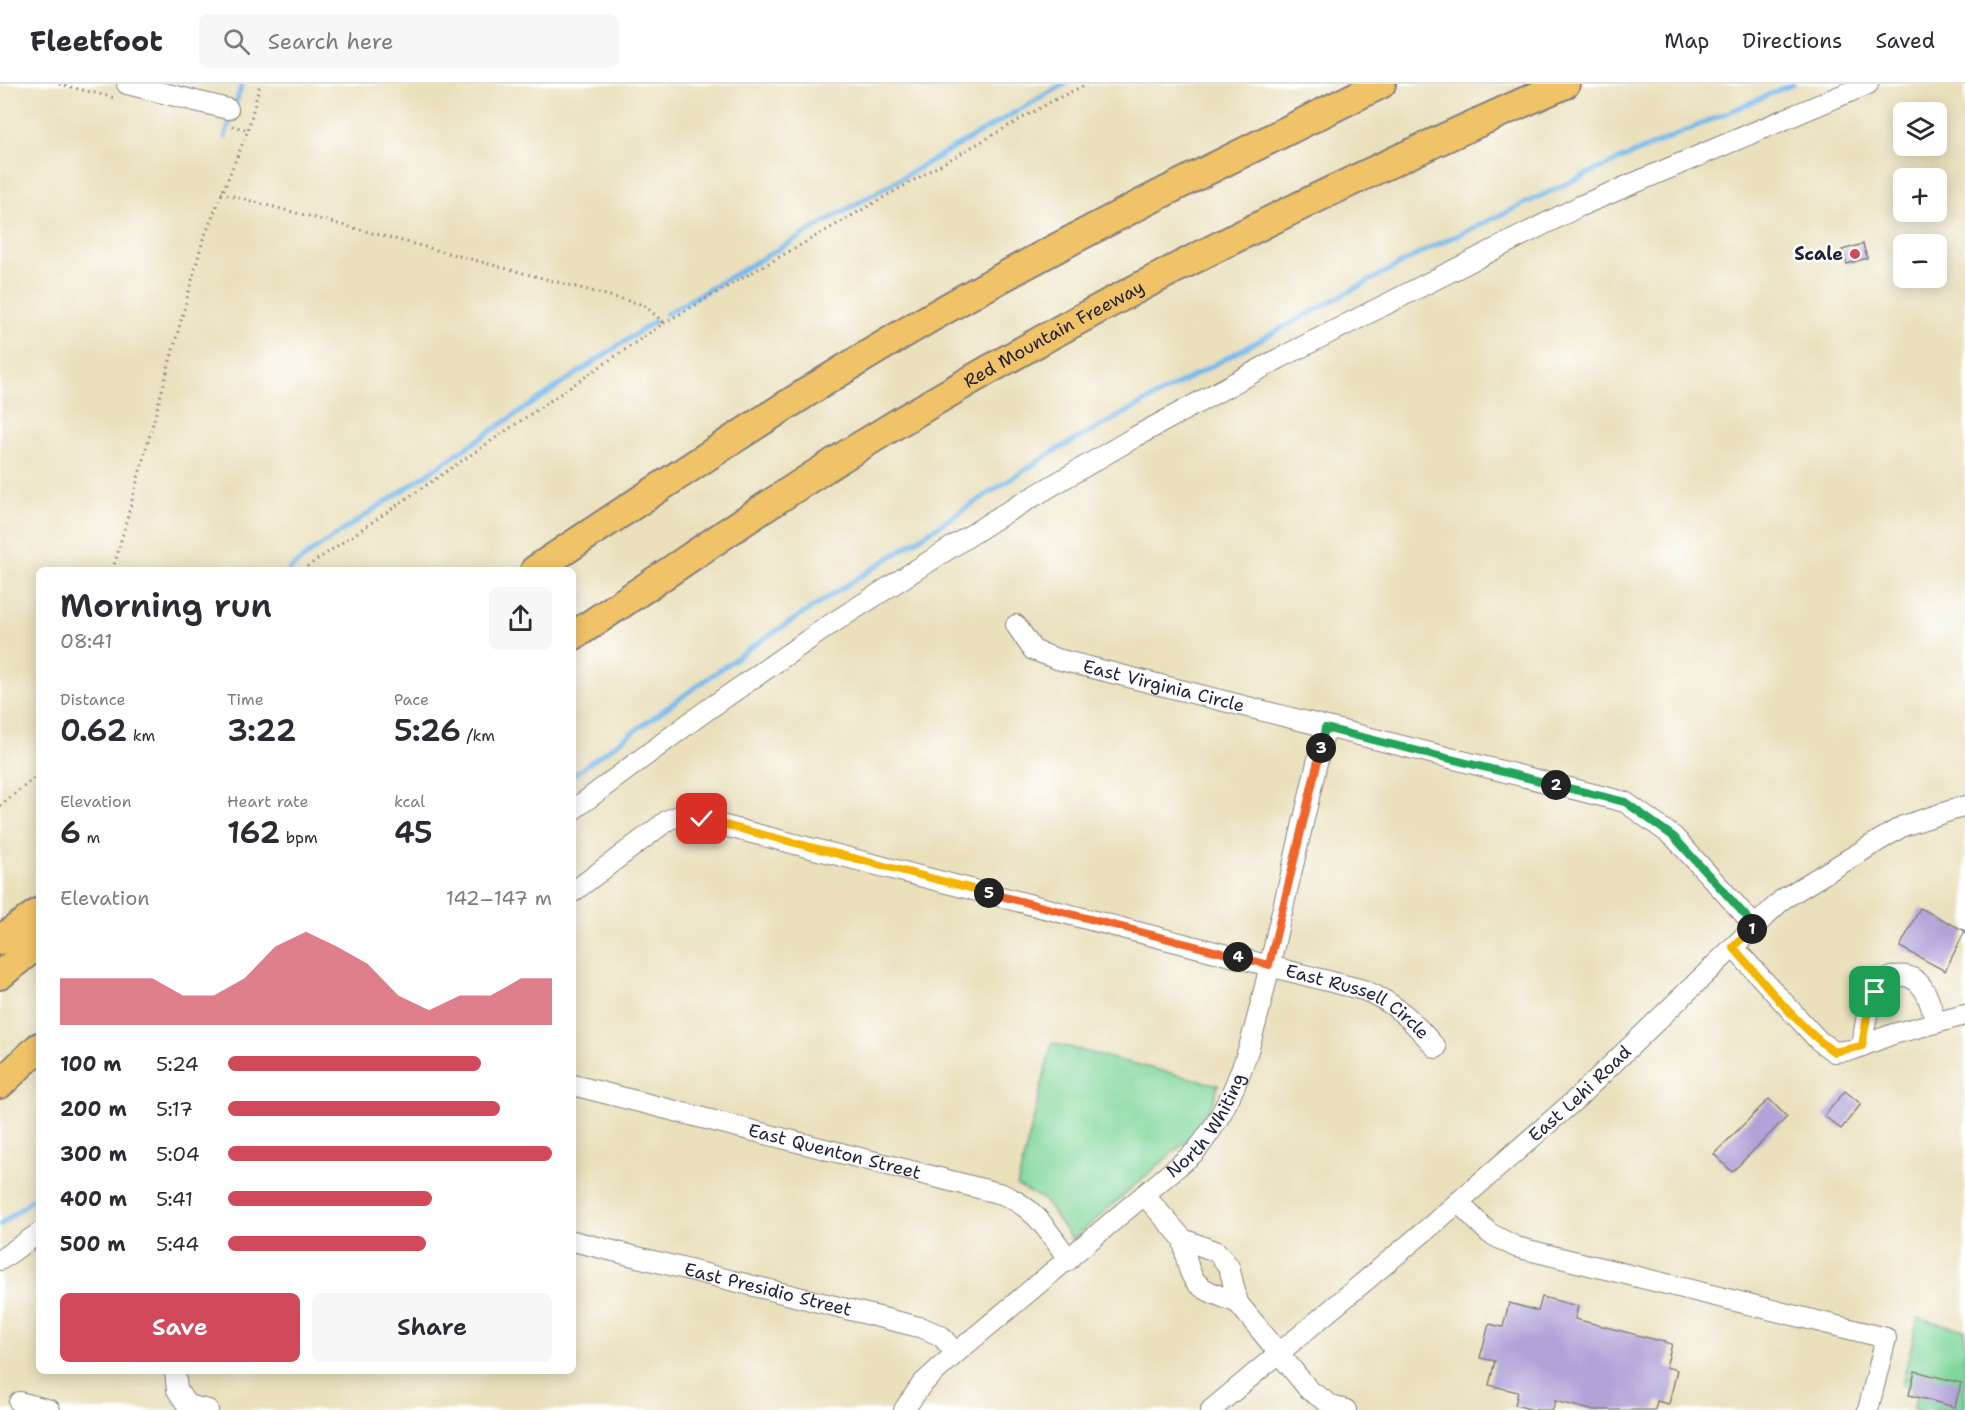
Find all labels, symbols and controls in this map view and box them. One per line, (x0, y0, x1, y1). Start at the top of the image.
search box (199, 14, 619, 68)
text: Fleetfoot (30, 22, 163, 60)
icon: search (220, 25, 253, 58)
text: Search here (268, 27, 393, 56)
text: Map (1664, 27, 1709, 55)
text: Directions (1742, 27, 1842, 55)
text: Saved (1875, 27, 1935, 55)
map controls (1893, 102, 1947, 288)
button: layers (1893, 102, 1947, 156)
button: + (1893, 168, 1947, 222)
button: − (1893, 234, 1947, 288)
place label: Scale (1794, 242, 1843, 266)
marker: Scale (1848, 247, 1862, 261)
street label: Red Mountain Freeway (959, 275, 1148, 394)
text: Morning run (60, 583, 272, 628)
button: share (489, 587, 552, 650)
text: 08:41 (60, 628, 113, 654)
street label: East Virginia Circle (1081, 654, 1247, 718)
text: Distance (60, 689, 126, 710)
text: Time (227, 689, 264, 710)
text: Pace (394, 689, 429, 710)
text: 0.62 (60, 710, 127, 751)
text: 3:22 (227, 710, 296, 751)
text: 5:26 (394, 710, 461, 751)
text: km (127, 725, 155, 746)
text: /km (461, 725, 495, 746)
pin: 3 (1306, 733, 1336, 763)
text: 3 (1315, 737, 1327, 758)
pin: 2 (1541, 770, 1571, 800)
text: 2 (1550, 774, 1562, 795)
text: Elevation (60, 791, 132, 812)
text: Heart rate (227, 791, 309, 812)
text: kcal (394, 791, 425, 812)
pin (676, 793, 727, 844)
icon: check (685, 802, 718, 835)
text: 6 (60, 812, 81, 853)
text: 162 (227, 812, 280, 853)
text: 45 (394, 812, 433, 853)
text: m (81, 827, 100, 848)
text: bpm (280, 827, 318, 848)
pin: 5 (974, 878, 1004, 908)
text: 5 (984, 882, 994, 903)
text: Elevation (60, 885, 150, 911)
text: 142–147 m (446, 885, 552, 911)
pin: 1 (1737, 914, 1767, 944)
text: 1 (1748, 918, 1756, 939)
pin: 4 (1223, 942, 1253, 972)
text: 4 (1232, 946, 1244, 967)
street label: East Russell Circle (1283, 959, 1435, 1044)
pin (1849, 966, 1900, 1017)
icon: arrive (1858, 975, 1891, 1008)
street label: East Lehi Road (1523, 1040, 1636, 1147)
text: 100 m (60, 1051, 122, 1077)
text: 5:24 (156, 1051, 199, 1077)
street label: North Whiting (1161, 1070, 1251, 1183)
text: 200 m (60, 1096, 127, 1122)
text: 5:17 (156, 1096, 193, 1122)
street label: East Quenton Street (746, 1118, 924, 1185)
text: 300 m (60, 1141, 127, 1167)
text: 5:04 (156, 1141, 200, 1167)
text: 400 m (60, 1186, 127, 1212)
text: 5:41 (156, 1186, 193, 1212)
text: 500 m (60, 1231, 126, 1257)
text: 5:44 (156, 1231, 199, 1257)
street label: East Presidio Street (682, 1257, 854, 1322)
button: Save (60, 1293, 300, 1362)
button: Share (312, 1293, 552, 1362)

